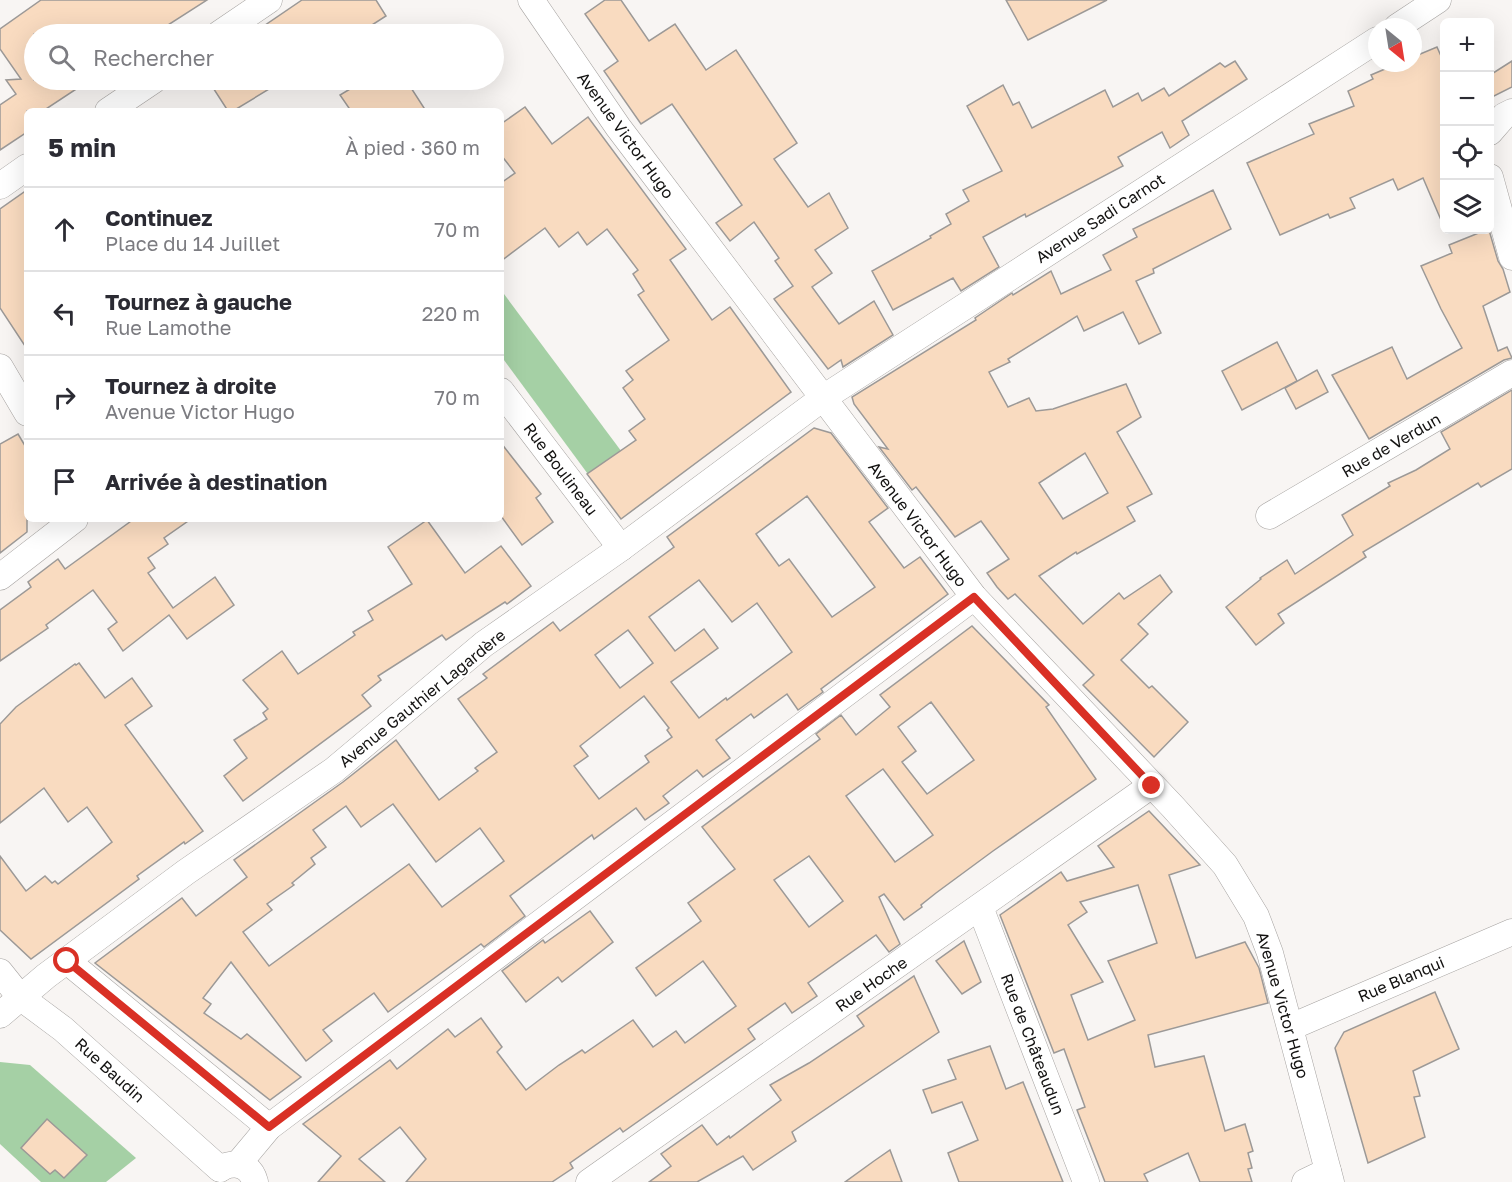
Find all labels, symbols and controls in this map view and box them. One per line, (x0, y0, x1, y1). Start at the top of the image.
north arrow (1368, 18, 1422, 72)
map controls (1440, 18, 1494, 234)
button: + (1440, 18, 1494, 72)
search box (24, 24, 504, 90)
icon: search (45, 41, 78, 74)
text: Rechercher (93, 44, 214, 71)
street label: Avenue Victor Hugo (573, 68, 679, 202)
button: − (1440, 72, 1494, 126)
button: locate (1440, 126, 1494, 180)
text: 5 min (48, 132, 116, 163)
text: À pied · 360 m (345, 135, 480, 159)
street label: Avenue Sadi Carnot (1032, 169, 1168, 267)
button: layers (1440, 180, 1494, 234)
text: Continuez (105, 204, 212, 231)
icon: ahead (48, 213, 81, 246)
text: 70 m (434, 217, 480, 241)
text: Place du 14 Juillet (105, 231, 280, 255)
text: Tournez à gauche (105, 288, 292, 315)
icon: left (48, 297, 81, 330)
text: 220 m (422, 301, 480, 325)
text: Rue Lamothe (105, 315, 231, 339)
text: Tournez à droite (105, 372, 276, 399)
icon: right (48, 381, 81, 414)
text: 70 m (434, 385, 480, 409)
text: Avenue Victor Hugo (105, 399, 295, 423)
street label: Rue de Verdun (1338, 409, 1444, 481)
street label: Rue Boulineau (520, 419, 602, 519)
street label: Avenue Victor Hugo (864, 457, 972, 591)
icon: arrive (48, 465, 81, 498)
text: Arrivée à destination (105, 468, 327, 495)
street label: Avenue Gauthier Lagardère (335, 625, 509, 771)
route end (1138, 772, 1164, 798)
street label: Avenue Victor Hugo (1252, 929, 1314, 1081)
route start (53, 947, 79, 973)
street label: Rue Hoche (831, 952, 911, 1016)
street label: Rue Blanqui (1355, 952, 1447, 1006)
street label: Rue de Châteaudun (997, 970, 1069, 1118)
street label: Rue Baudin (71, 1033, 149, 1107)

